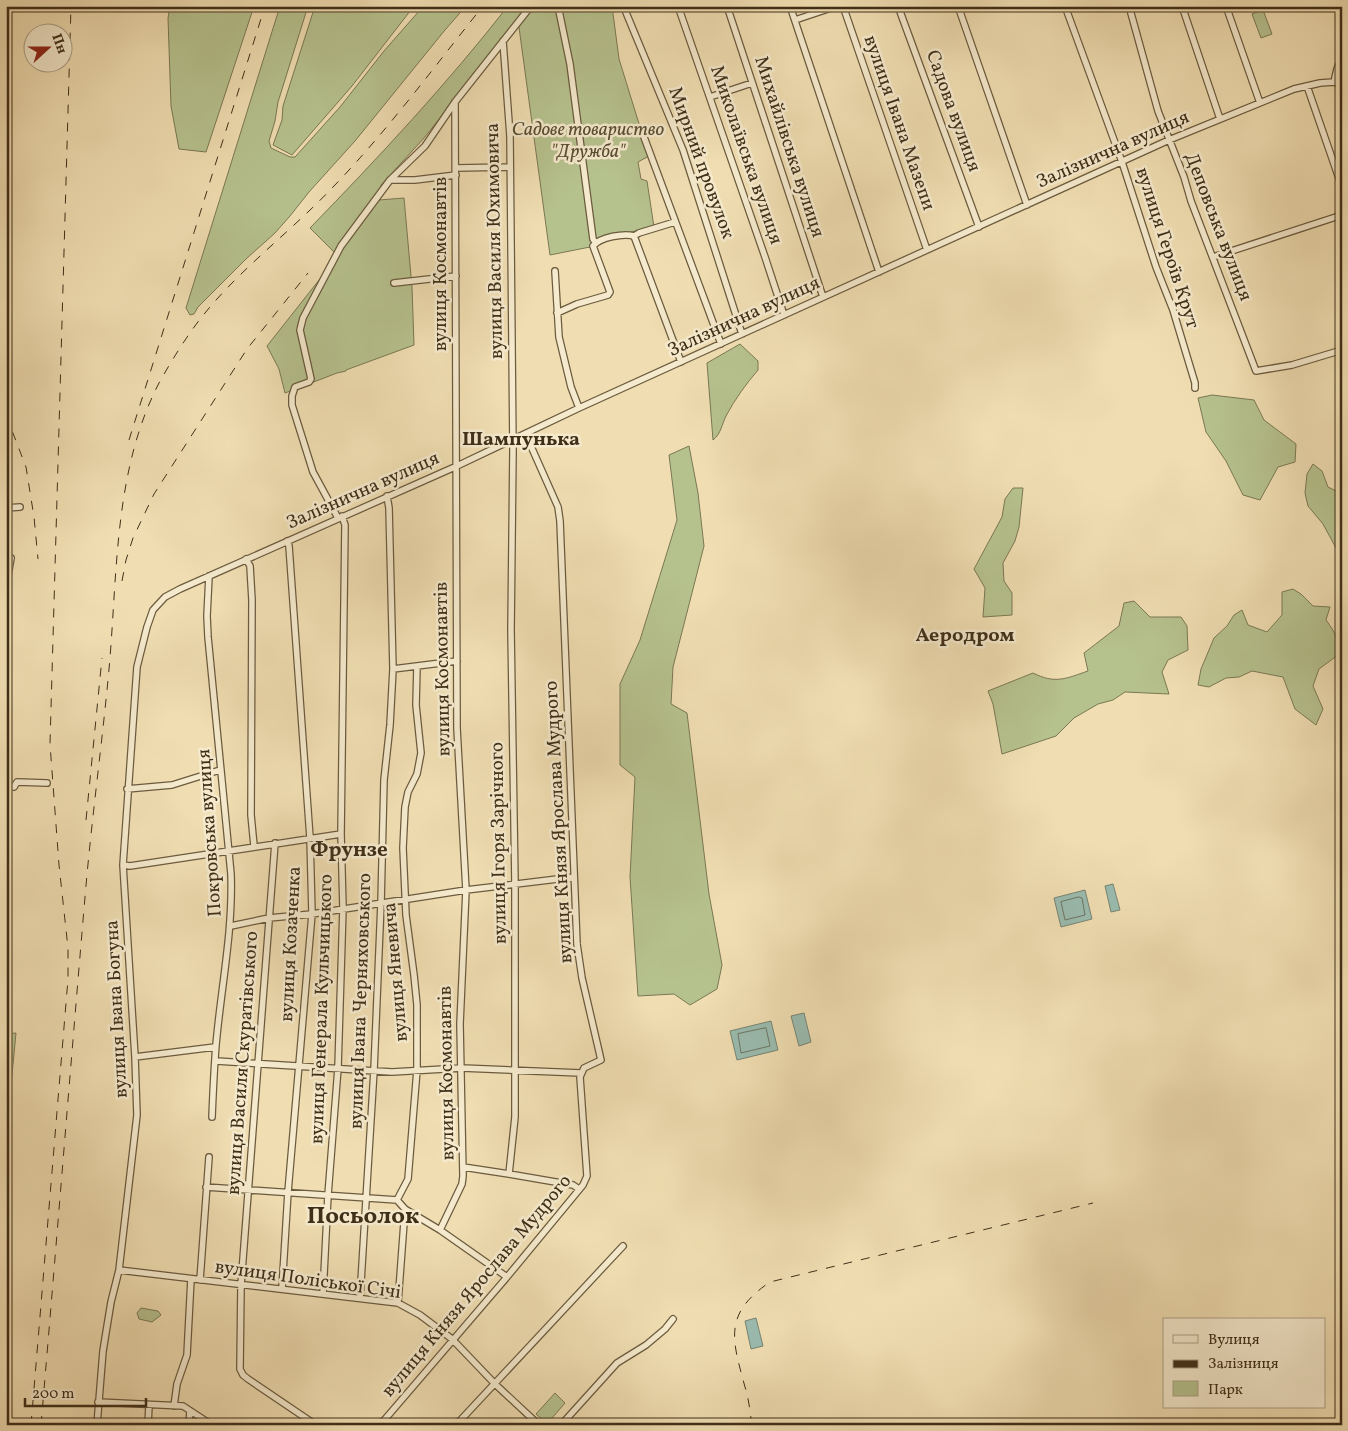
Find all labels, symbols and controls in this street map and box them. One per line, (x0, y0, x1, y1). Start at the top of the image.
north arrow (22, 22, 72, 72)
text: Пн (46, 31, 71, 57)
street label: вулиця Івана Мазепи (857, 32, 941, 214)
street label: Садова вулиця (919, 46, 987, 176)
street label: Михайлівська вулиця (747, 53, 831, 241)
street label: Миколаївська вулиця (703, 62, 789, 248)
street label: Мирний провулок (661, 83, 741, 243)
street label: Залізнична вулиця (1032, 105, 1194, 195)
park label: Садове товариство "Дружба" (512, 117, 664, 165)
street label: вулиця Василя Юхимовича (480, 123, 510, 359)
street label: Деповська вулиця (1178, 149, 1258, 305)
street label: вулиця Героїв Крут (1129, 164, 1205, 332)
street label: вулиця Космонавтів (428, 177, 454, 351)
street label: Залізнична вулиця (664, 270, 824, 364)
district label: Шампунька (462, 426, 580, 454)
street label: Залізнична вулиця (282, 446, 444, 536)
street label: вулиця Космонавтів (428, 581, 458, 757)
district label: Аеродром (915, 622, 1015, 650)
street label: вулиця Князя Ярослава Мудрого (539, 680, 579, 964)
street label: вулиця Ігоря Зарічного (484, 742, 514, 944)
street label: Покровська вулиця (191, 748, 229, 918)
district label: Фрунзе (310, 836, 388, 865)
street label: вулиця Козаченка (274, 866, 308, 1022)
street label: вулиця Івана Черняховського (344, 872, 378, 1130)
street label: вулиця Генерала Кульчицького (304, 873, 340, 1145)
street label: вулиця Яневича (377, 901, 415, 1043)
street label: вулиця Івана Богуна (99, 919, 135, 1099)
street label: вулиця Василя Скуратівського (221, 930, 265, 1196)
street label: вулиця Космонавтів (432, 985, 462, 1161)
street label: вулиця Князя Ярослава Мудрого (376, 1169, 578, 1403)
district label: Посьолок (307, 1200, 419, 1234)
street label: вулиця Поліської Січі (213, 1254, 403, 1306)
legend (1163, 1318, 1326, 1408)
text: Вулиця (1208, 1330, 1260, 1351)
text: Залізниця (1208, 1354, 1279, 1375)
scale bar (25, 1376, 146, 1408)
text: Парк (1208, 1380, 1243, 1401)
text: 200 m (32, 1384, 75, 1405)

